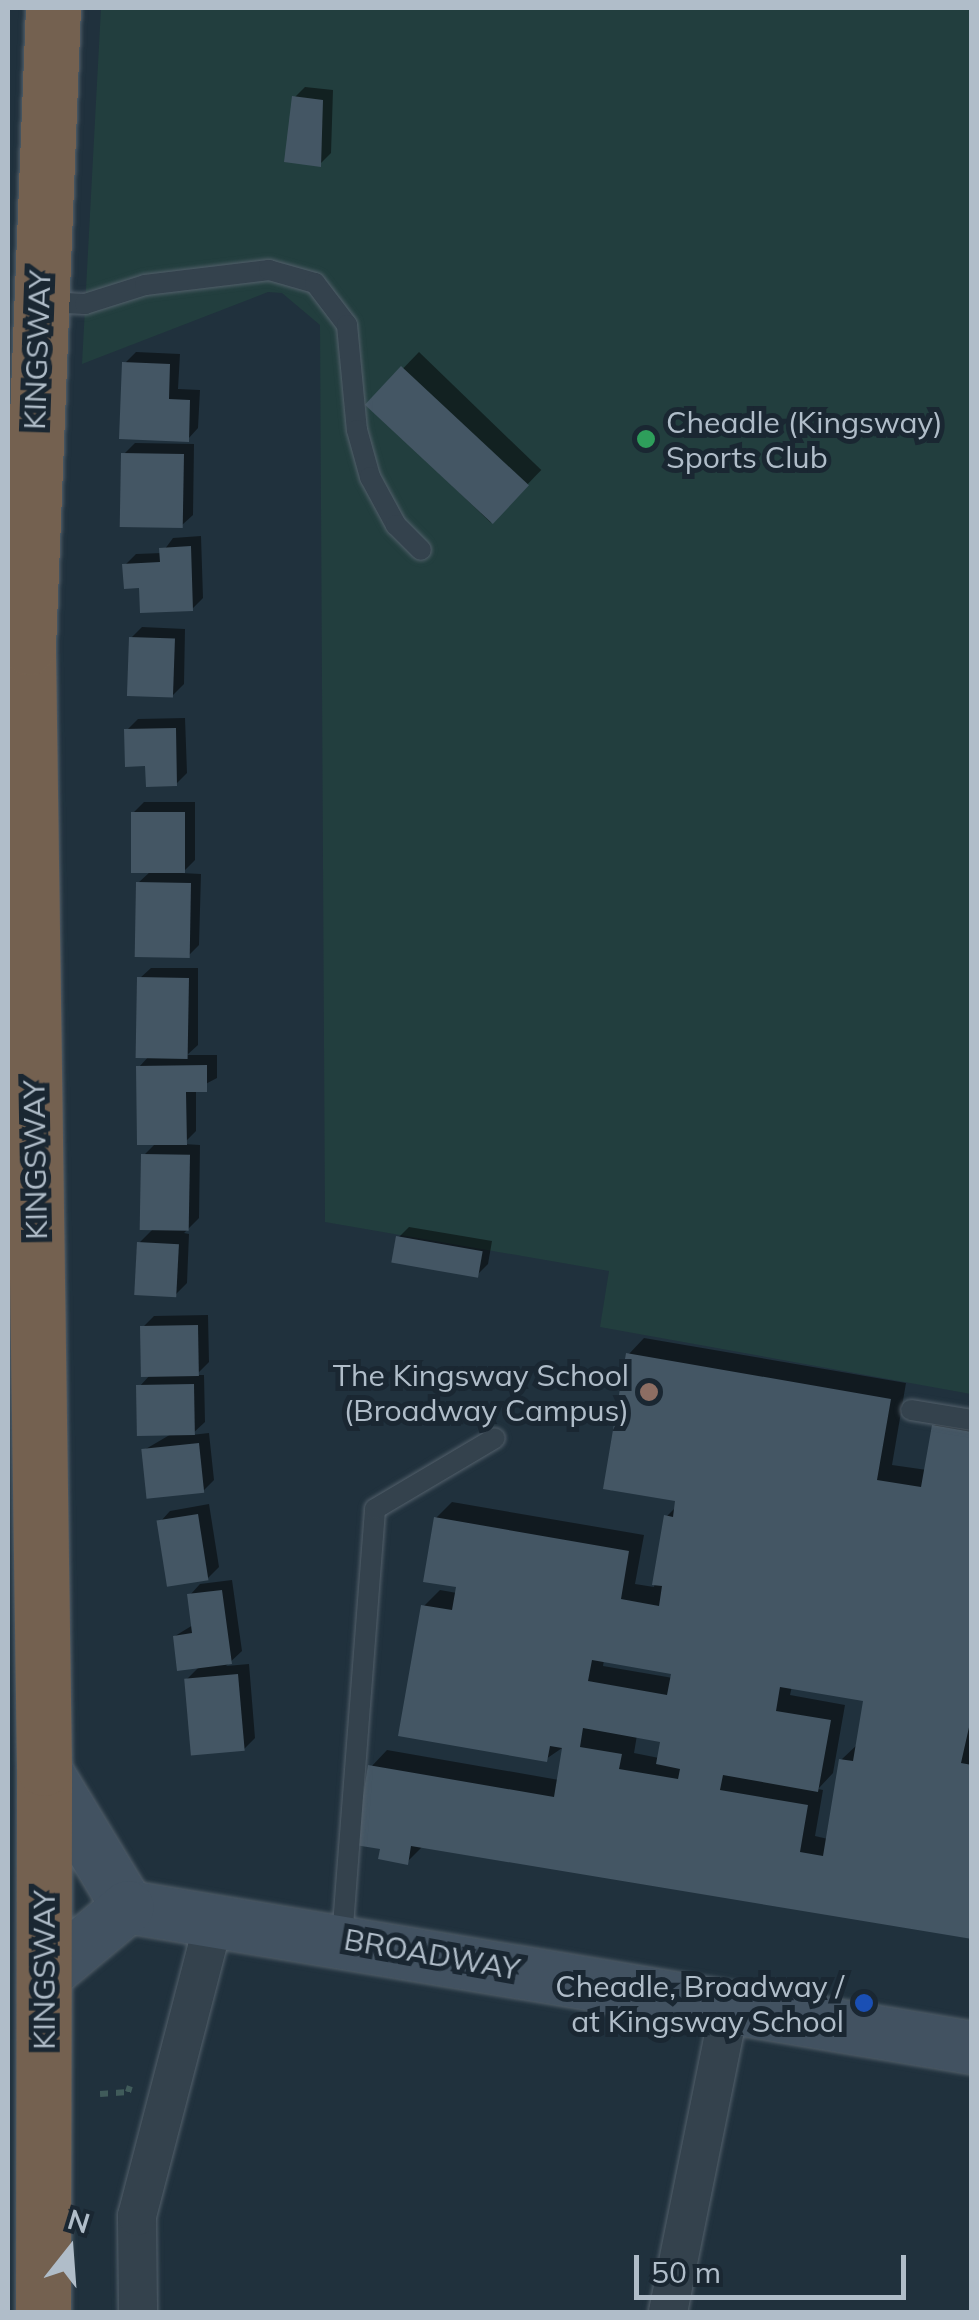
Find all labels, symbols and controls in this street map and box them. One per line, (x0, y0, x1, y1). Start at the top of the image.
street label: KINGSWAY (16, 270, 58, 430)
place label: Cheadle (Kingsway) Sports Club (666, 404, 943, 474)
marker: Cheadle (Kingsway) Sports Club (635, 428, 657, 450)
street label: KINGSWAY (16, 1080, 54, 1240)
place label: The Kingsway School (Broadway Campus) (333, 1357, 629, 1428)
marker: The Kingsway School (Broadway Campus) (638, 1381, 660, 1403)
street label: KINGSWAY (26, 1890, 62, 2050)
street label: BROADWAY (341, 1921, 523, 1987)
place label: Cheadle, Broadway / at Kingsway School (555, 1968, 844, 2038)
marker: Cheadle, Broadway / at Kingsway School (853, 1992, 875, 2014)
north arrow (20, 2200, 120, 2300)
text: N (64, 2201, 94, 2241)
scale bar (639, 2235, 912, 2297)
text: 50 m (651, 2253, 721, 2291)

